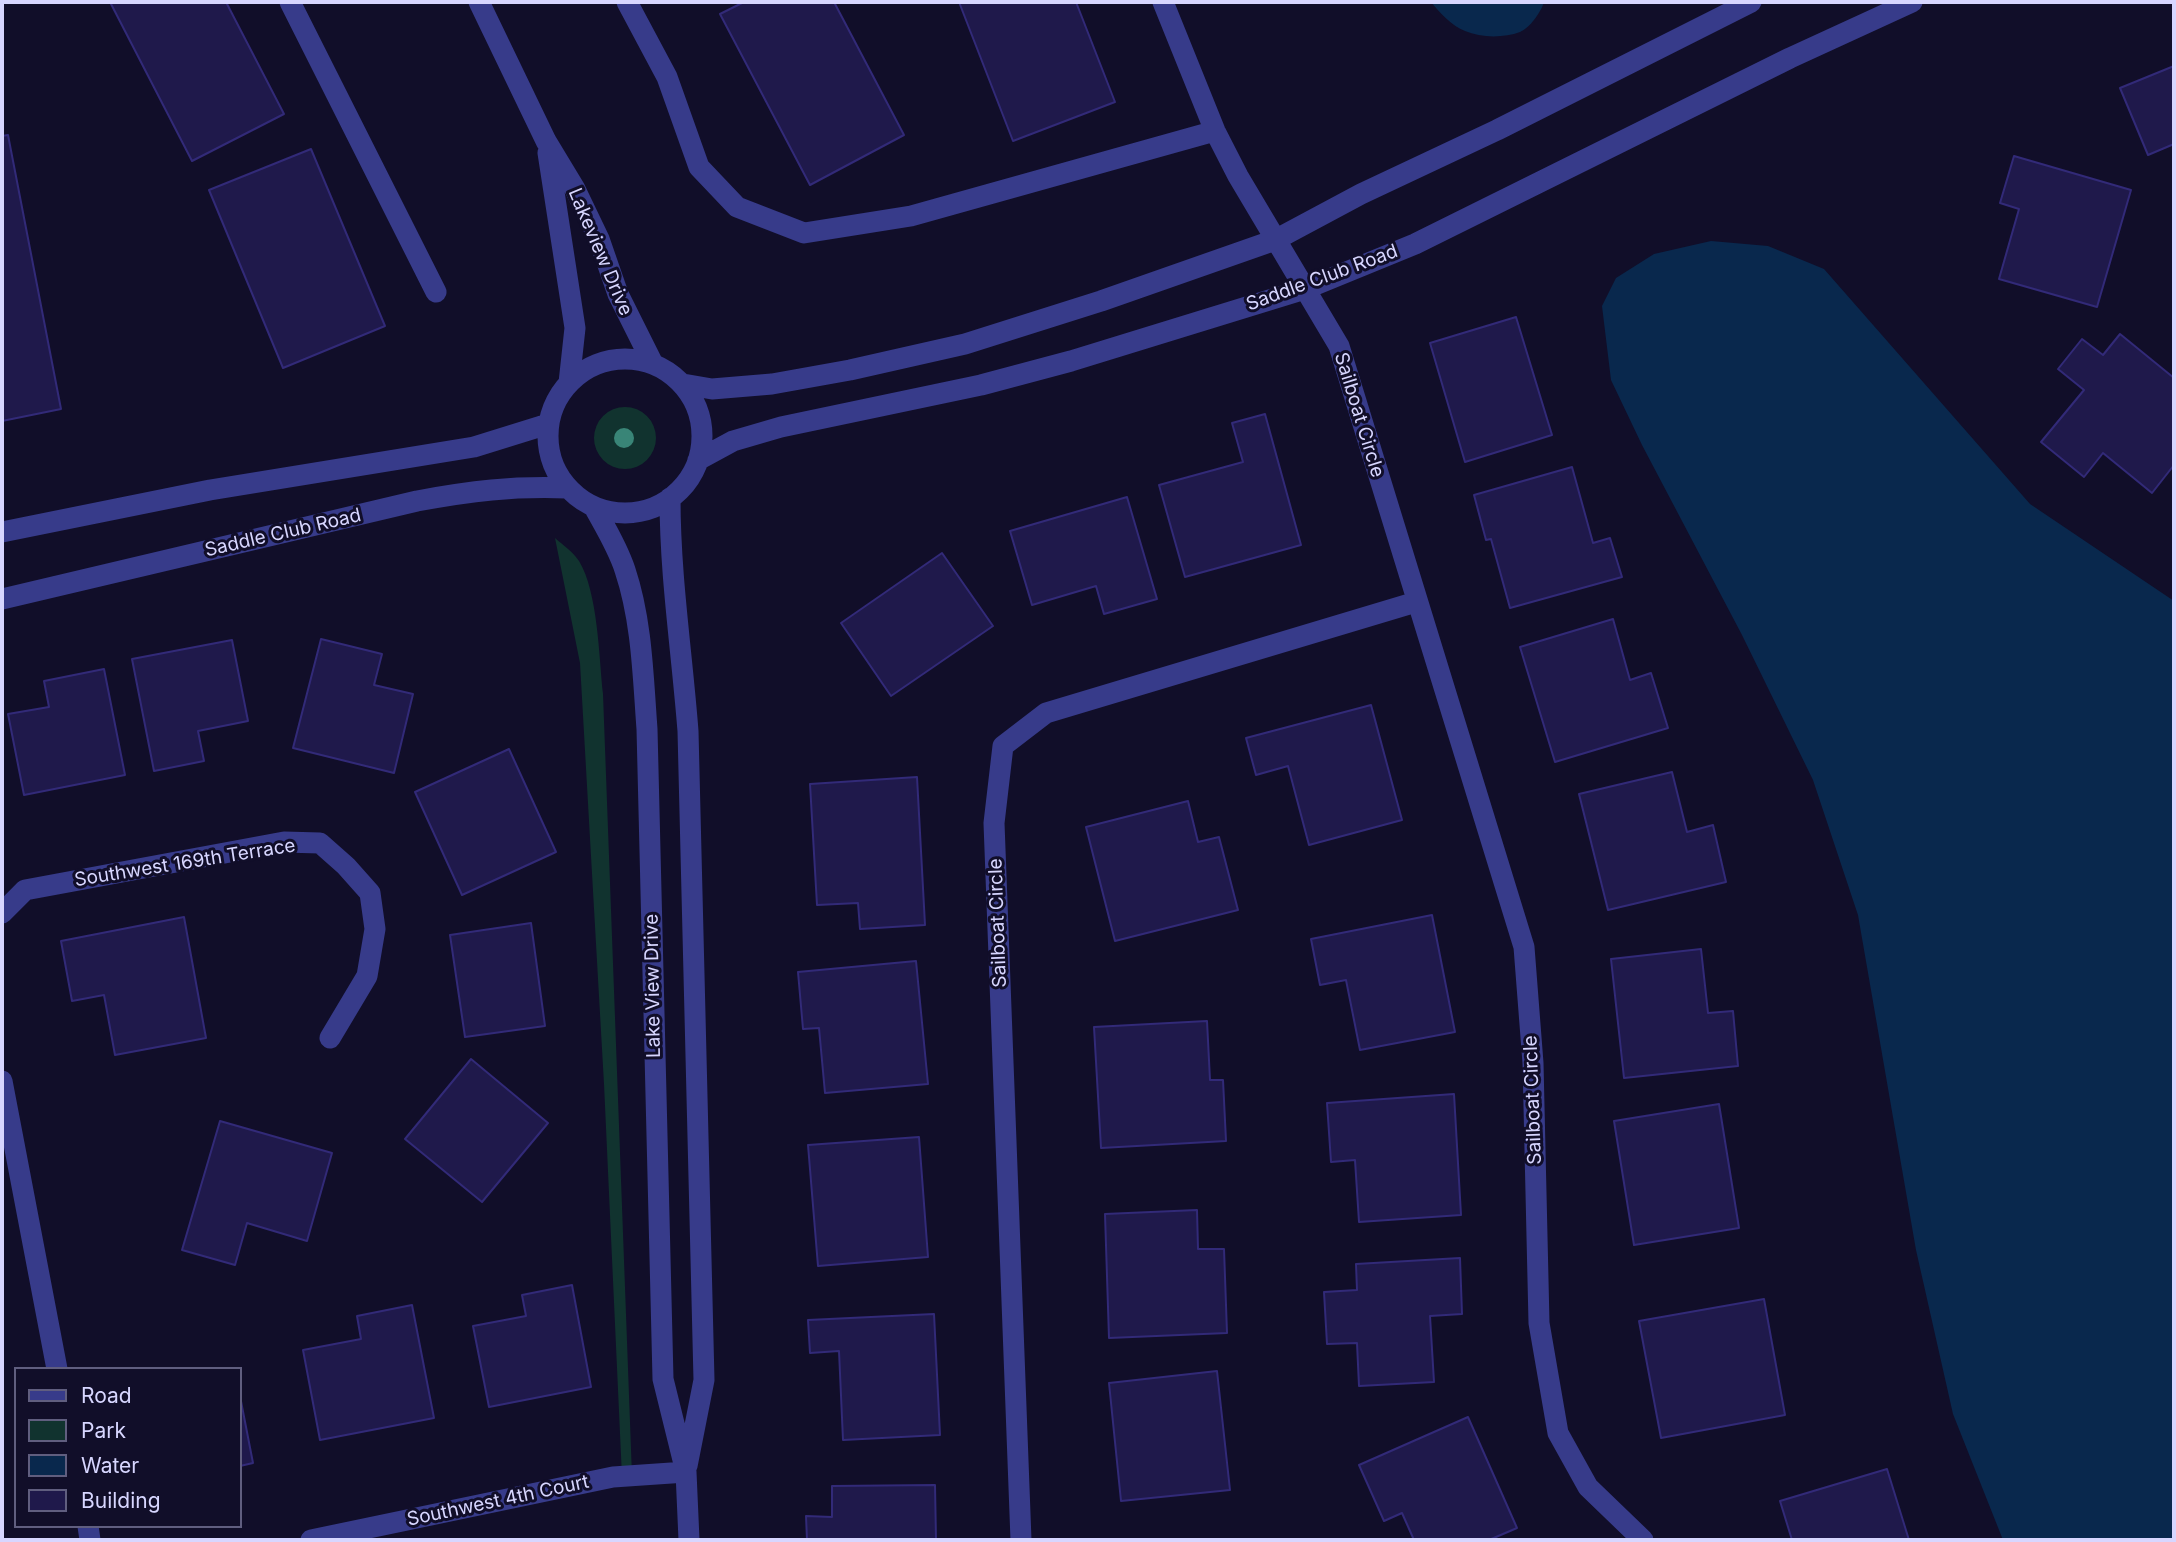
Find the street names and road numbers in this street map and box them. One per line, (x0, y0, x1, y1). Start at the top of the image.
street label: Lakeview Drive (563, 185, 637, 319)
street label: Saddle Club Road (1243, 240, 1401, 316)
street label: Sailboat Circle (1329, 350, 1389, 480)
street label: Saddle Club Road (203, 504, 363, 562)
street label: Southwest 169th Terrace (73, 834, 297, 892)
street label: Sailboat Circle (984, 858, 1012, 988)
street label: Lake View Drive (640, 914, 666, 1058)
street label: Sailboat Circle (1519, 1035, 1547, 1165)
street label: Southwest 4th Court (405, 1471, 591, 1531)

